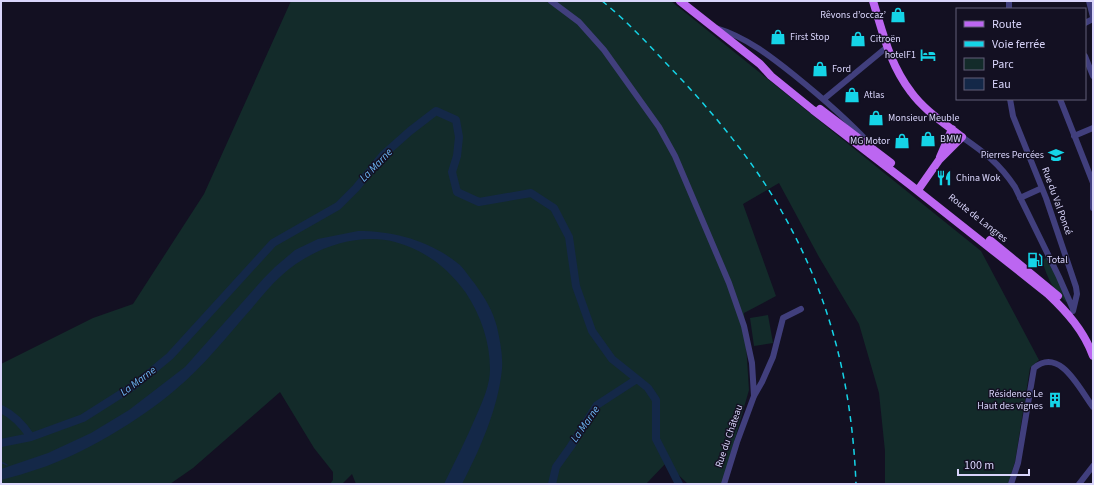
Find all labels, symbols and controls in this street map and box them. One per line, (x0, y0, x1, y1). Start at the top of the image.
shop icon: Rêvons d’occaz’ (889, 6, 907, 24)
place label: Rêvons d’occaz’ (820, 8, 886, 22)
legend (956, 8, 1086, 100)
text: Route (992, 16, 1022, 33)
shop icon: First Stop (769, 28, 787, 46)
place label: First Stop (790, 30, 830, 44)
shop icon: Citroën (849, 30, 867, 48)
place label: Citroën (870, 32, 901, 46)
text: Voie ferrée (992, 36, 1045, 53)
hotel icon: hotelF1 (919, 46, 937, 64)
place label: hotelF1 (885, 48, 916, 62)
text: Parc (992, 56, 1014, 73)
shop icon: Ford (811, 60, 829, 78)
place label: Ford (832, 62, 851, 76)
text: Eau (992, 76, 1011, 93)
shop icon: Atlas (843, 86, 861, 104)
place label: Atlas (864, 88, 884, 102)
shop icon: Monsieur Meuble (867, 109, 885, 127)
place label: Monsieur Meuble (888, 111, 959, 125)
shop icon: BMW (919, 130, 937, 148)
shop icon: MG Motor (893, 132, 911, 150)
place label: BMW (940, 132, 961, 146)
place label: MG Motor (850, 134, 891, 148)
water label: La Marne (356, 145, 396, 185)
school or university icon: Pierres Percées (1047, 146, 1065, 164)
place label: Pierres Percées (981, 148, 1044, 162)
street label: Rue du Val Poncé (1038, 165, 1076, 237)
restaurant icon: China Wok (935, 169, 953, 187)
place label: China Wok (956, 171, 1000, 185)
street label: Route de Langres (945, 190, 1011, 246)
fuel station icon: Total (1026, 251, 1044, 269)
place label: Total (1047, 253, 1068, 267)
water label: La Marne (117, 363, 159, 399)
place label: Résidence Le Haut des vignes (977, 387, 1043, 413)
building icon: Résidence Le Haut des vignes (1046, 391, 1064, 409)
water label: La Marne (567, 403, 603, 445)
street label: Rue du Château (712, 403, 746, 469)
scale bar (958, 451, 1029, 477)
text: 100 m (964, 457, 994, 474)

